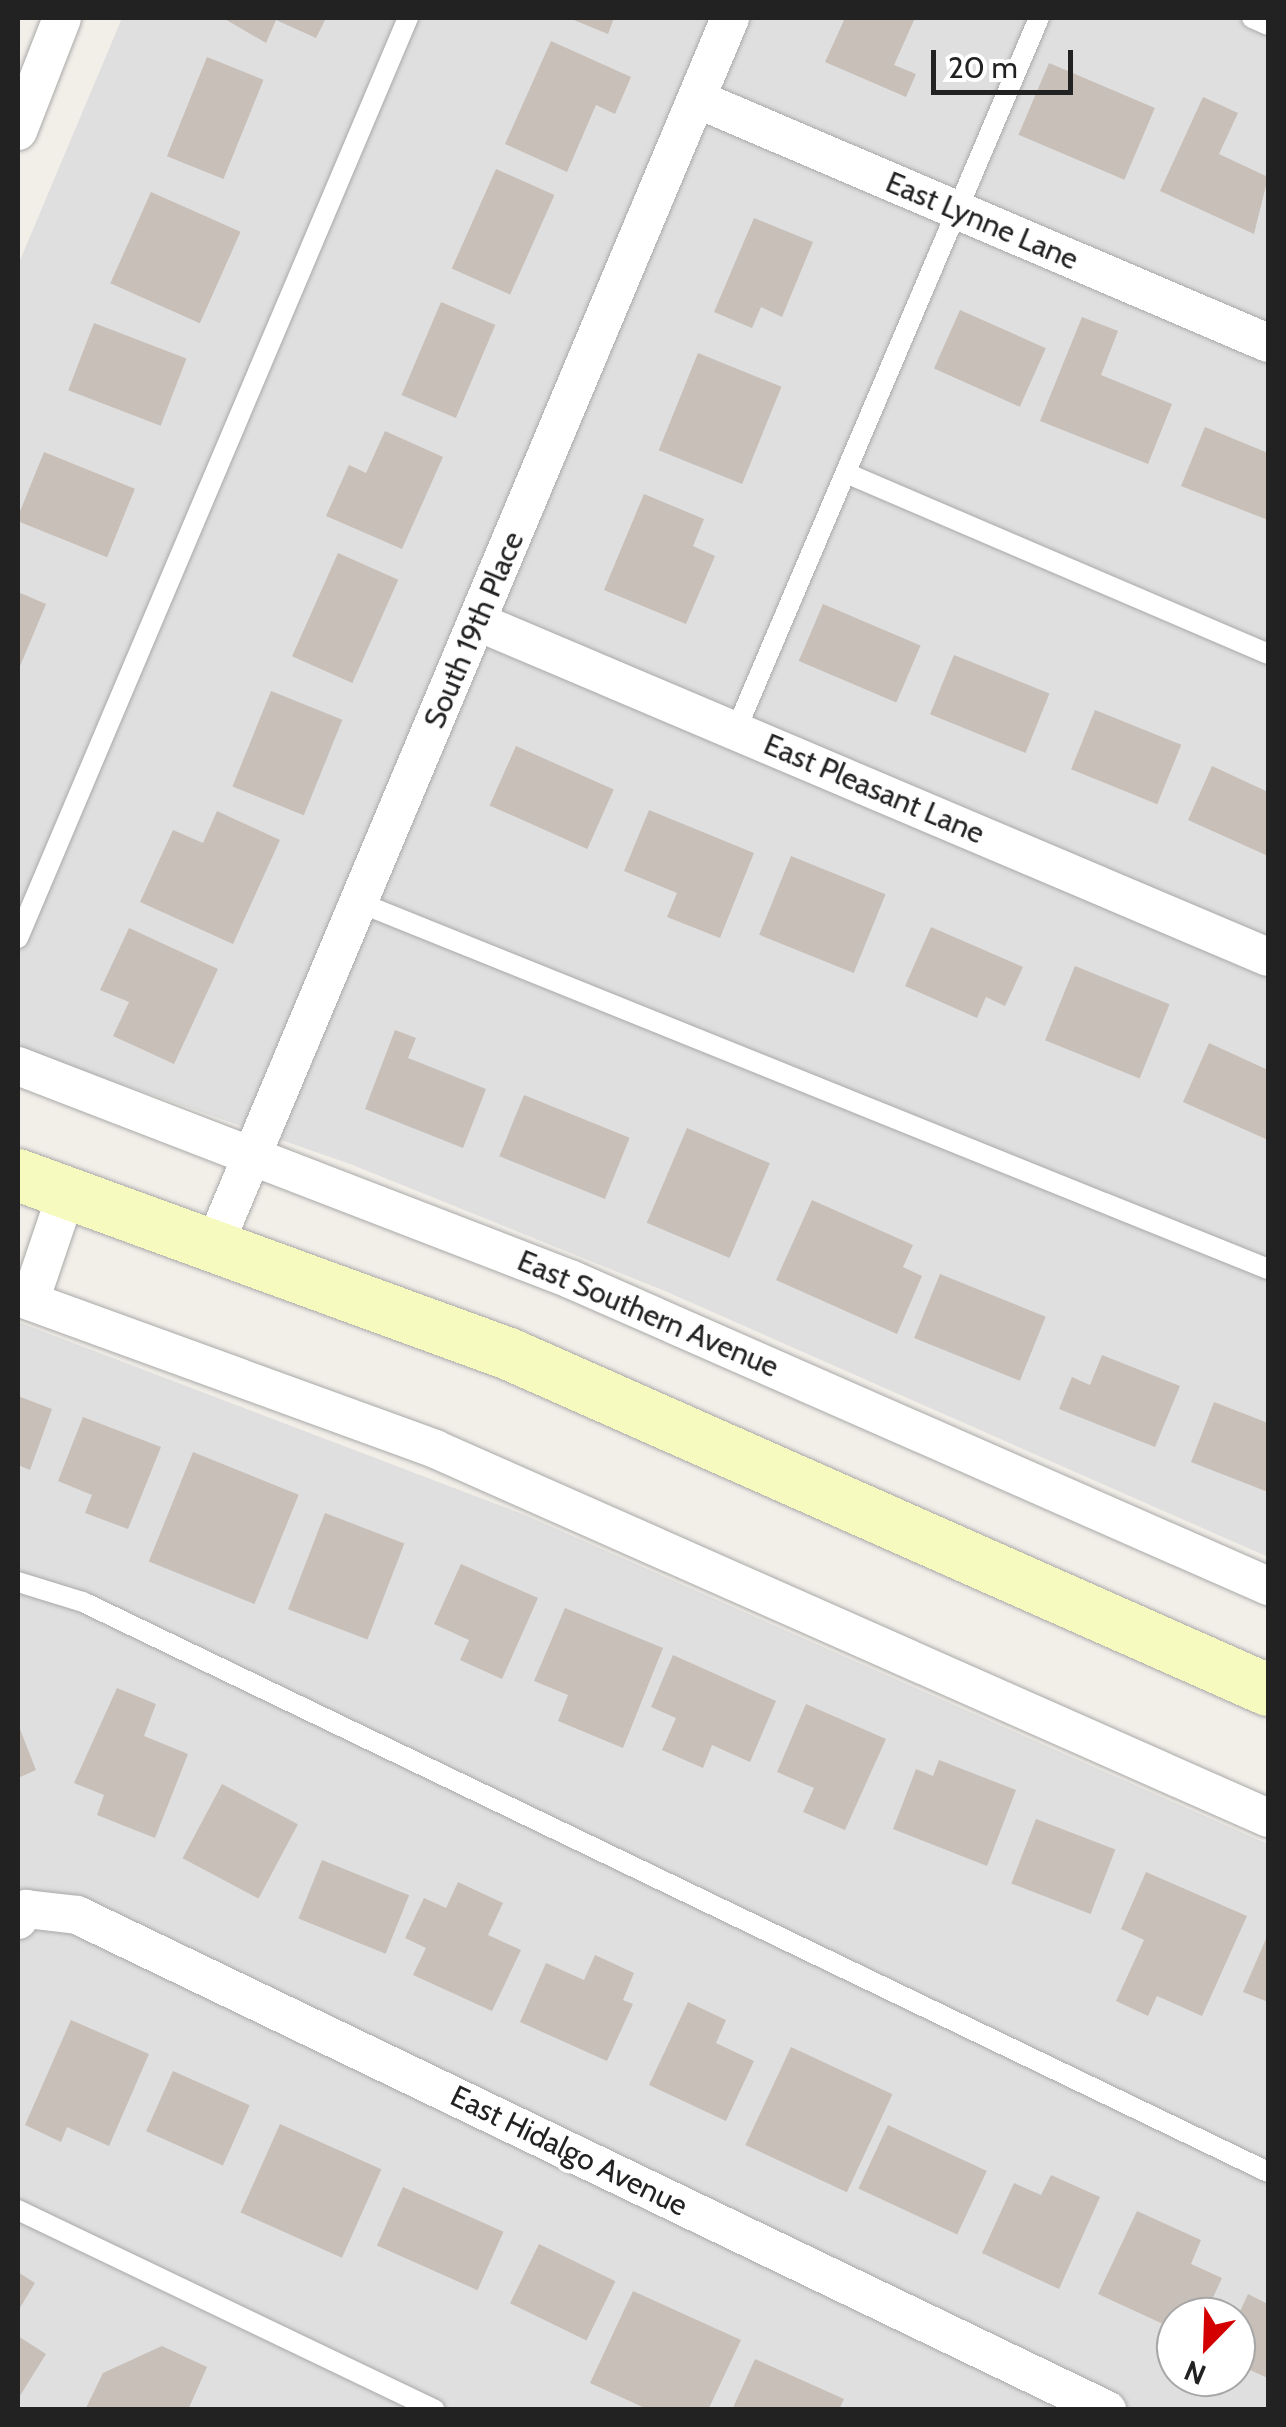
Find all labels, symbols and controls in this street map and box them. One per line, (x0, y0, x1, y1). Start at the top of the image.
scale bar (936, 30, 1078, 92)
text: 20 m (948, 49, 1018, 86)
street label: East Lynne Lane (880, 164, 1084, 278)
street label: South 19th Place (416, 526, 532, 734)
street label: East Pleasant Lane (758, 726, 990, 852)
street label: East Southern Avenue (512, 1243, 784, 1385)
street label: East Hidalgo Avenue (445, 2078, 693, 2224)
north arrow (1156, 2297, 1256, 2397)
text: N (1179, 2353, 1211, 2392)

